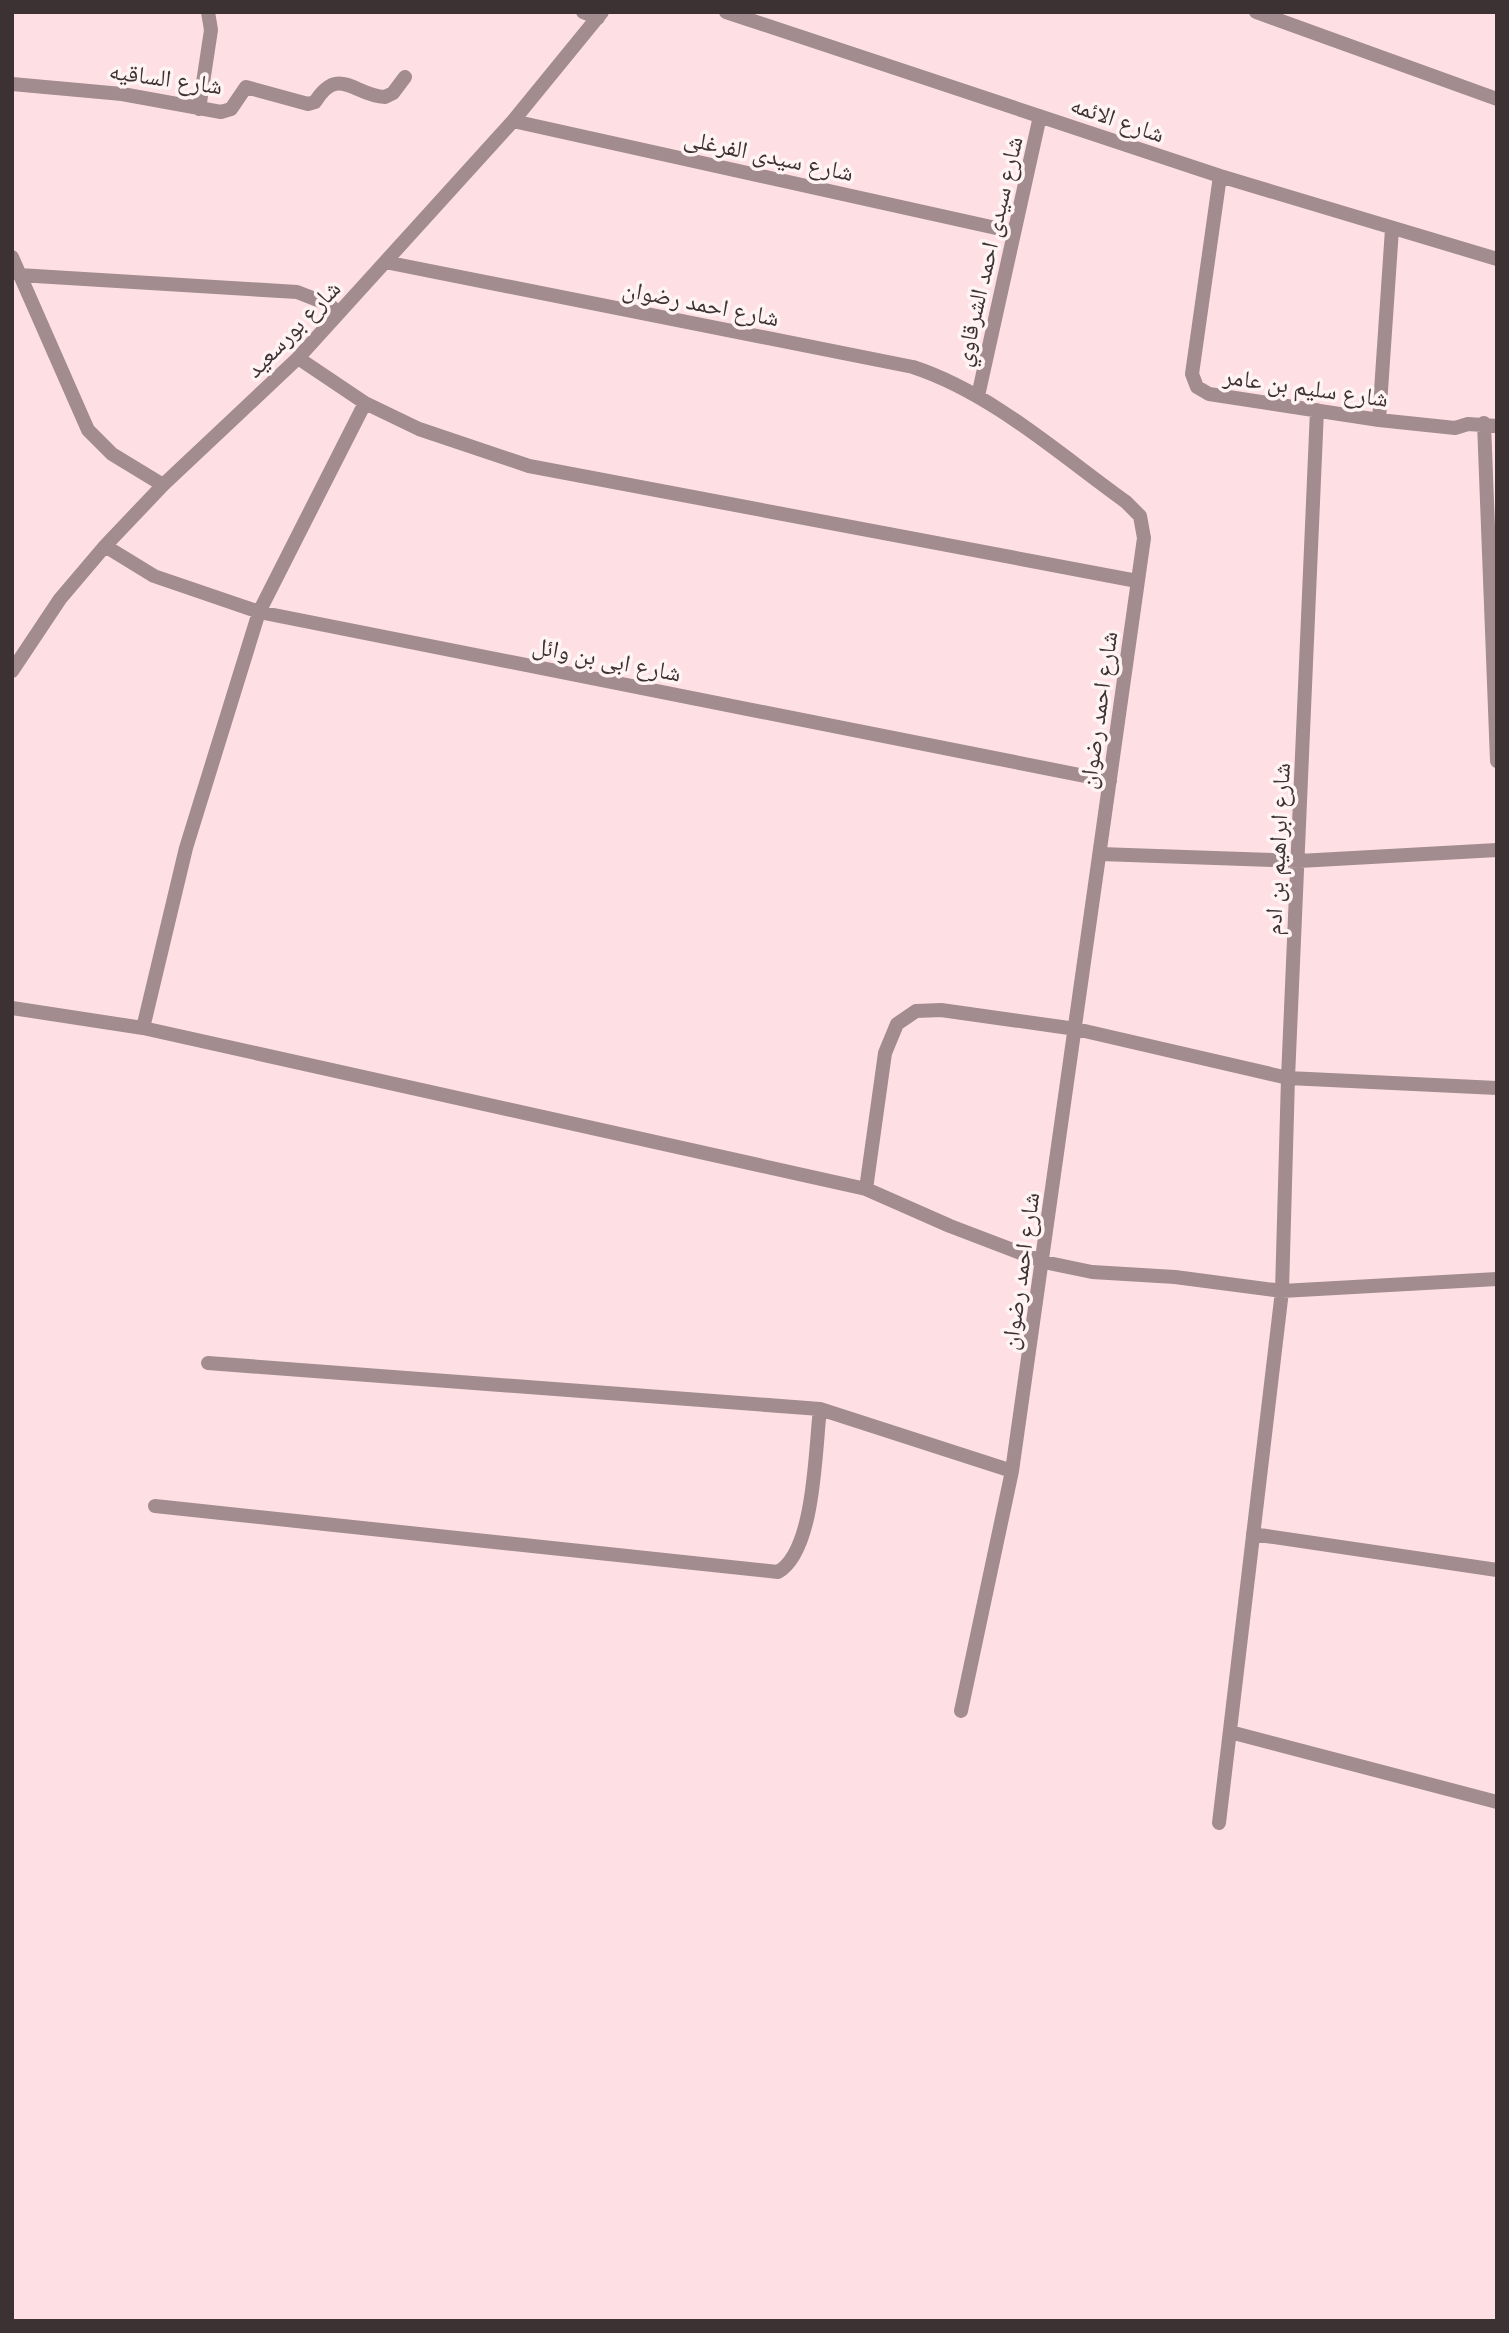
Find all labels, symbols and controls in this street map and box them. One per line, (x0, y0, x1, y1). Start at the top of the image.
street label: شارع الساقيه (107, 55, 224, 101)
street label: شارع الائمه (1067, 88, 1169, 149)
street label: شارع سيدى الفرغلى (681, 122, 856, 188)
street label: شارع سيدى احمد الشرقاوي (946, 133, 1034, 370)
street label: شارع بورسعيد (238, 273, 347, 384)
street label: شارع احمد رضوان (620, 273, 782, 333)
street label: شارع سليم بن عامر (1220, 360, 1390, 415)
street label: شارع ابى بن وائل (530, 629, 684, 689)
street label: شارع احمد رضوان (1072, 629, 1124, 791)
street label: شارع ابراهيم بن ادم (1257, 762, 1298, 936)
street label: شارع احمد رضوان (994, 1190, 1046, 1352)

